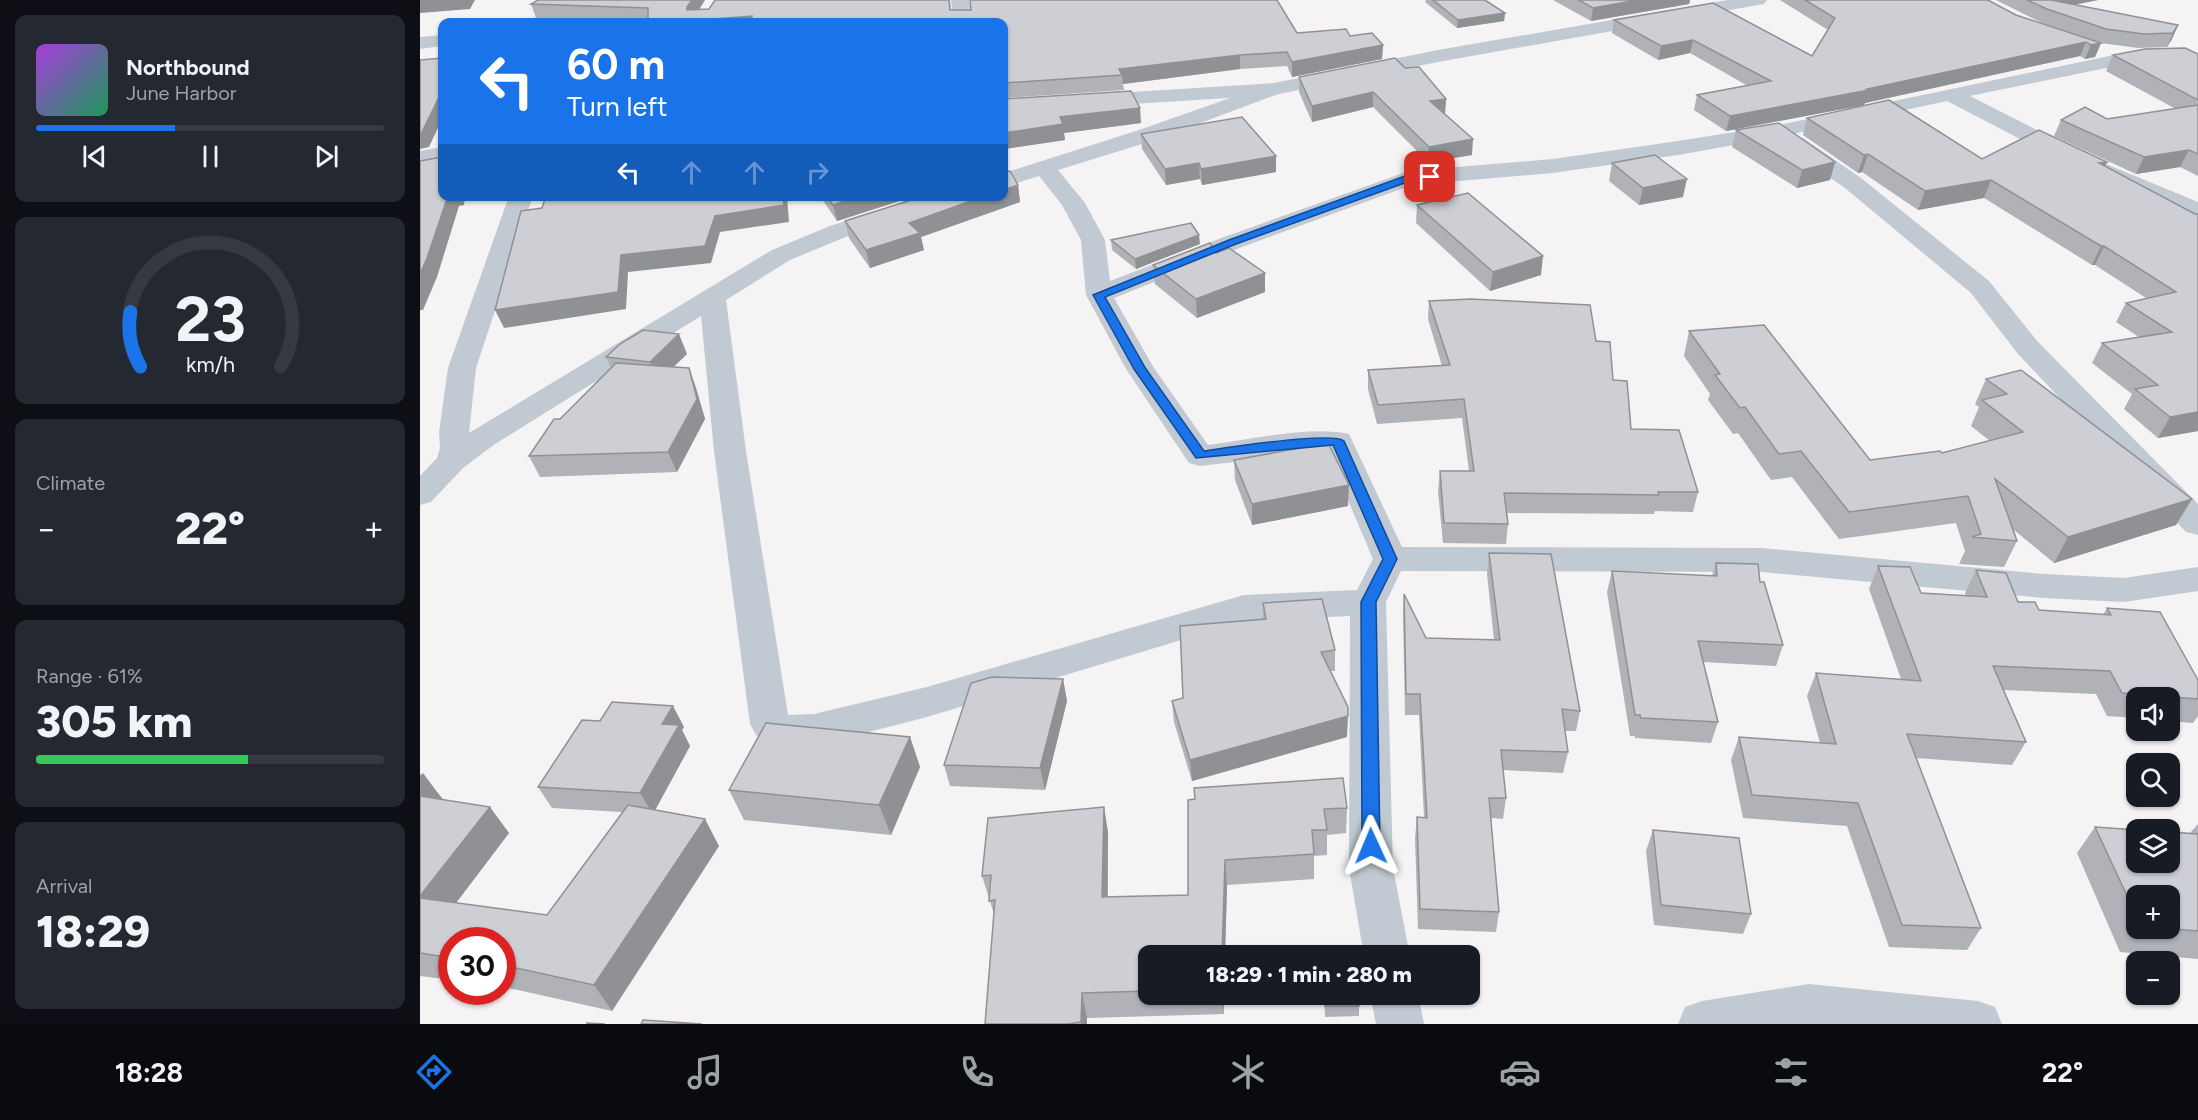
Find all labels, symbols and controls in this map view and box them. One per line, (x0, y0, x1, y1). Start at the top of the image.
text: 60 m (567, 39, 665, 90)
icon: left (468, 42, 546, 120)
text: Northbound (126, 54, 250, 81)
text: June Harbor (126, 81, 237, 105)
text: Turn left (567, 90, 667, 123)
icon: previous (78, 140, 111, 173)
icon: pause (194, 140, 227, 173)
icon: next (310, 140, 343, 173)
pin (1404, 151, 1455, 202)
icon: left (612, 156, 645, 189)
icon: ahead (675, 156, 708, 189)
icon: ahead (738, 156, 771, 189)
icon: right (801, 156, 834, 189)
icon: arrive (1413, 160, 1446, 193)
text: 23 (175, 282, 245, 357)
text: km/h (186, 353, 234, 378)
text: Climate (36, 471, 105, 495)
text: 22° (175, 501, 245, 555)
text: − (36, 509, 57, 548)
text: + (363, 509, 384, 548)
text: Range · 61% (36, 664, 143, 688)
map controls (2126, 687, 2180, 1005)
button: sound (2126, 687, 2180, 741)
text: 305 km (36, 694, 192, 748)
button: search (2126, 753, 2180, 807)
position arrow (1339, 814, 1403, 878)
button: layers (2126, 819, 2180, 873)
text: Arrival (36, 874, 92, 898)
button: + (2126, 885, 2180, 939)
text: 18:29 (36, 904, 150, 958)
speed limit sign: 30 (438, 927, 516, 1005)
button: − (2126, 951, 2180, 1005)
text: 18:29 · 1 min · 280 m (1206, 961, 1412, 988)
icon: directions (413, 1051, 455, 1093)
icon: music (684, 1051, 726, 1093)
icon: phone (956, 1051, 998, 1093)
icon: climate (1227, 1051, 1269, 1093)
icon: car (1499, 1051, 1541, 1093)
icon: filters (1770, 1051, 1812, 1093)
text: 18:28 (115, 1056, 183, 1089)
text: 22° (2042, 1056, 2083, 1089)

